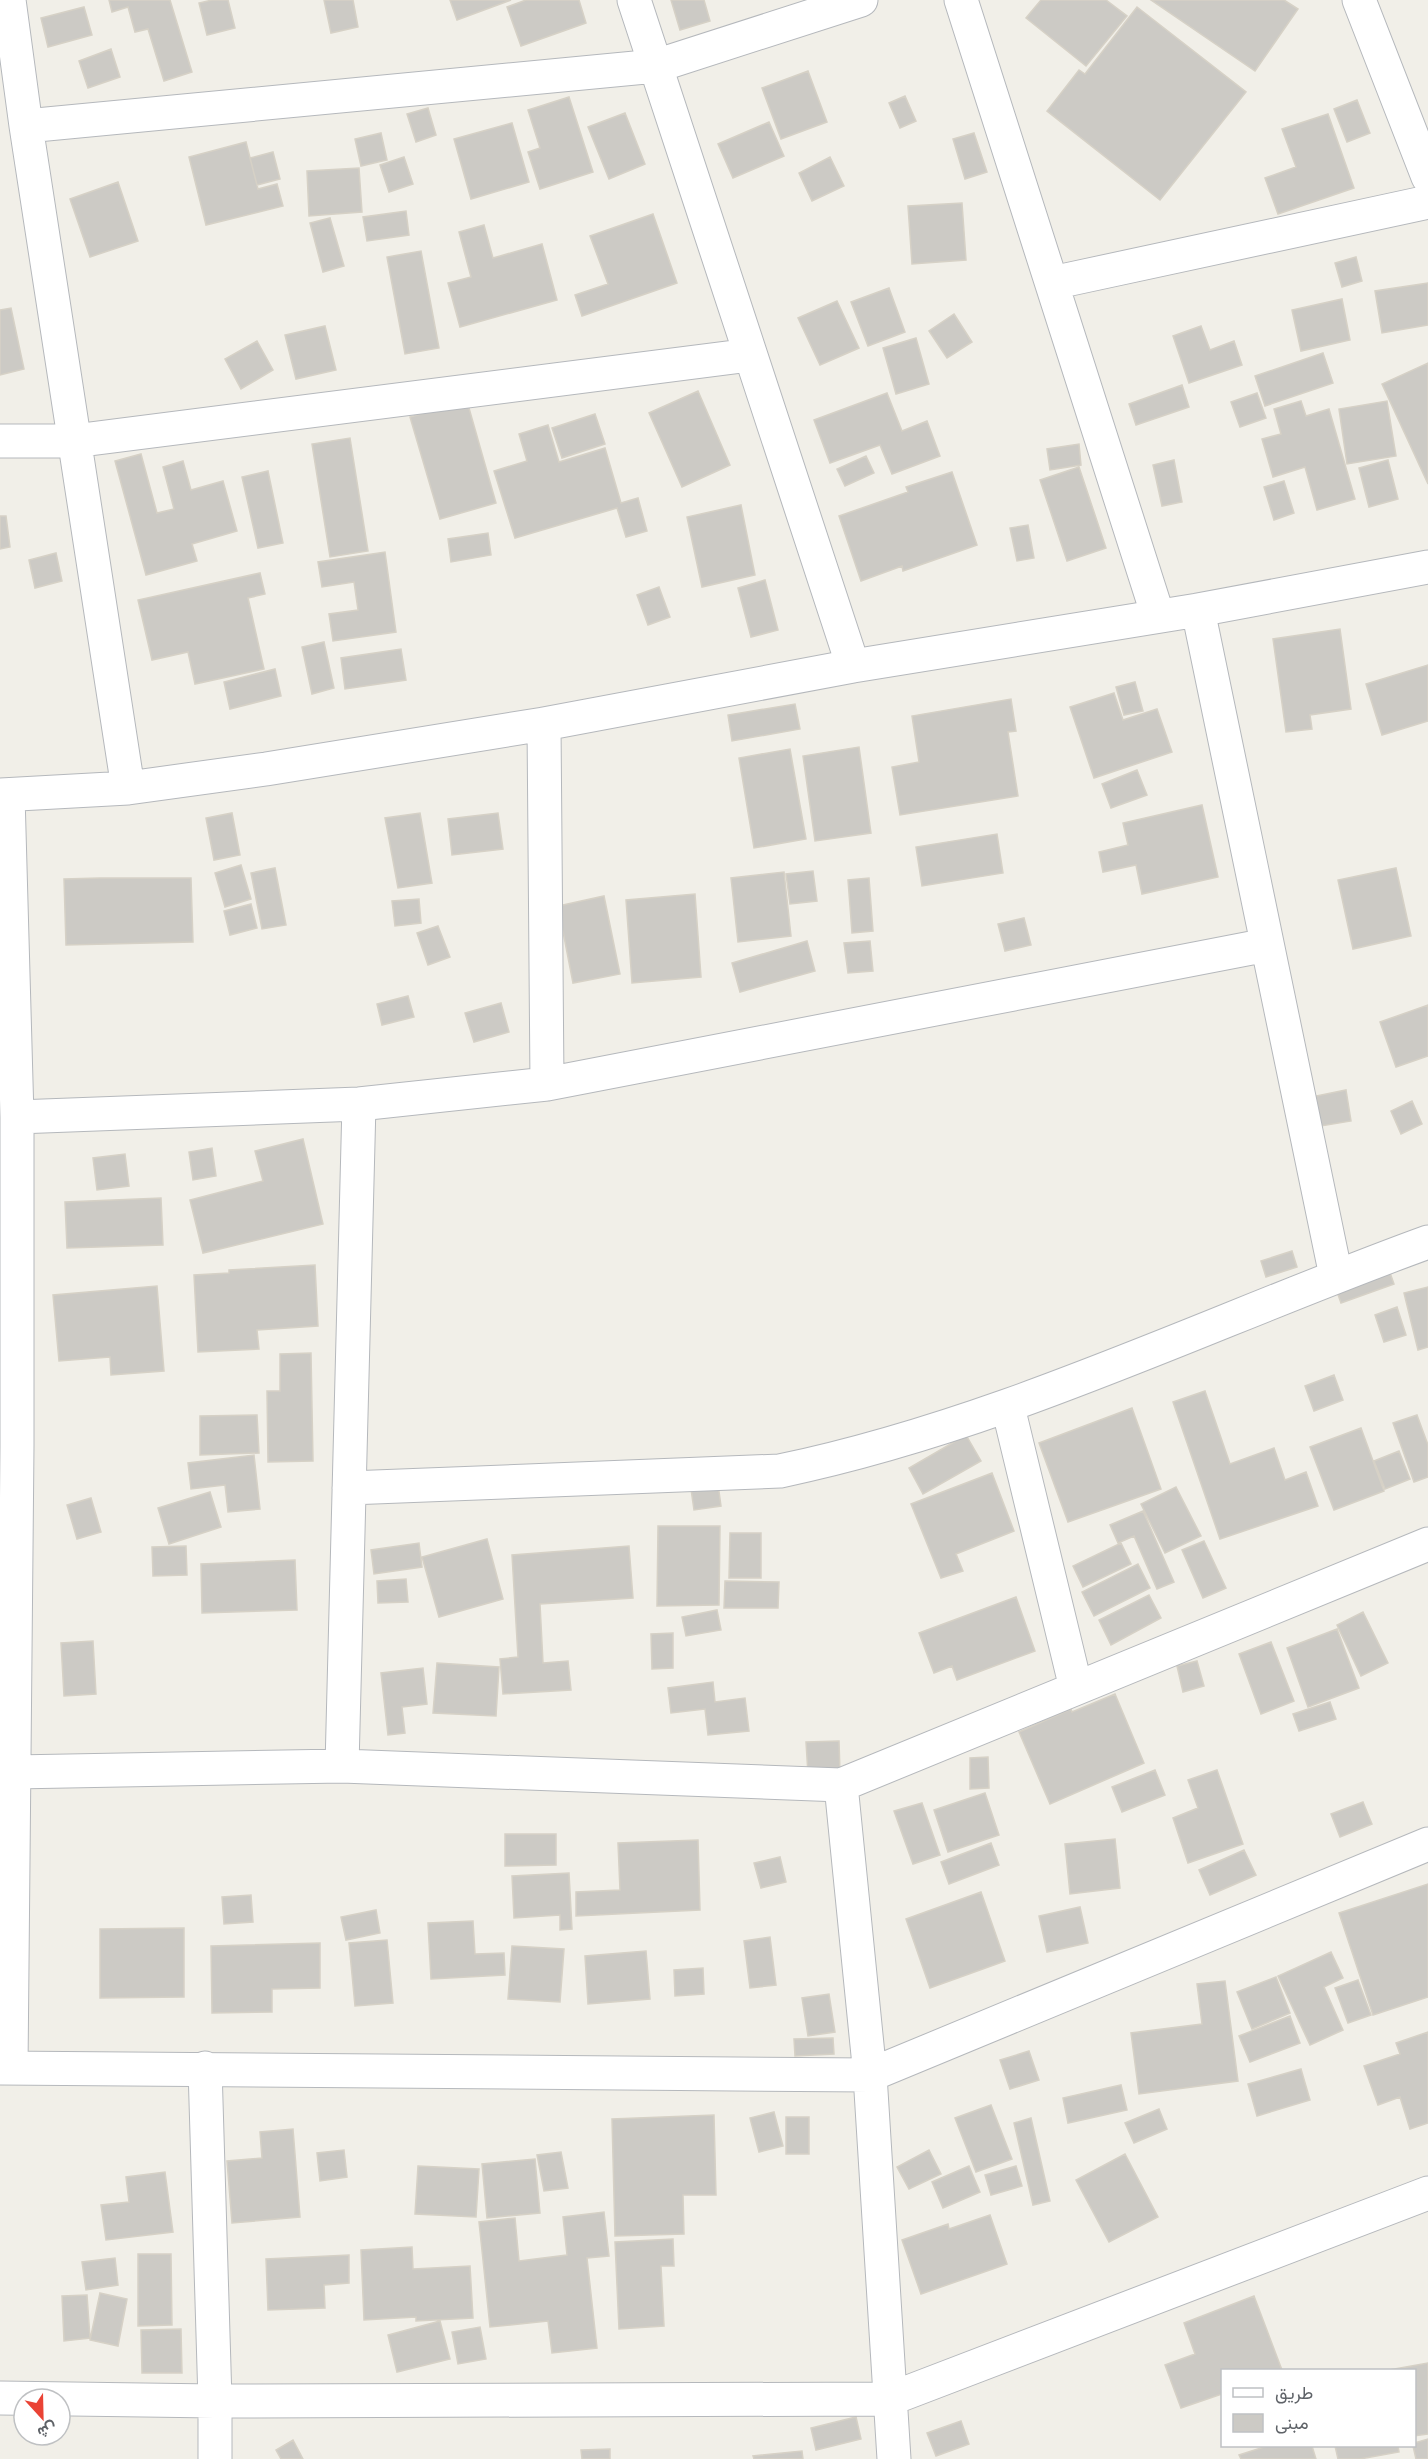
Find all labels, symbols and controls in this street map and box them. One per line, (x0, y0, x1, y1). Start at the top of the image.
legend (1221, 2369, 1416, 2447)
text: طريق (1275, 2382, 1313, 2404)
north arrow (12, 2387, 72, 2447)
text: مبنى (1275, 2412, 1309, 2434)
text: ش (35, 2418, 60, 2443)

